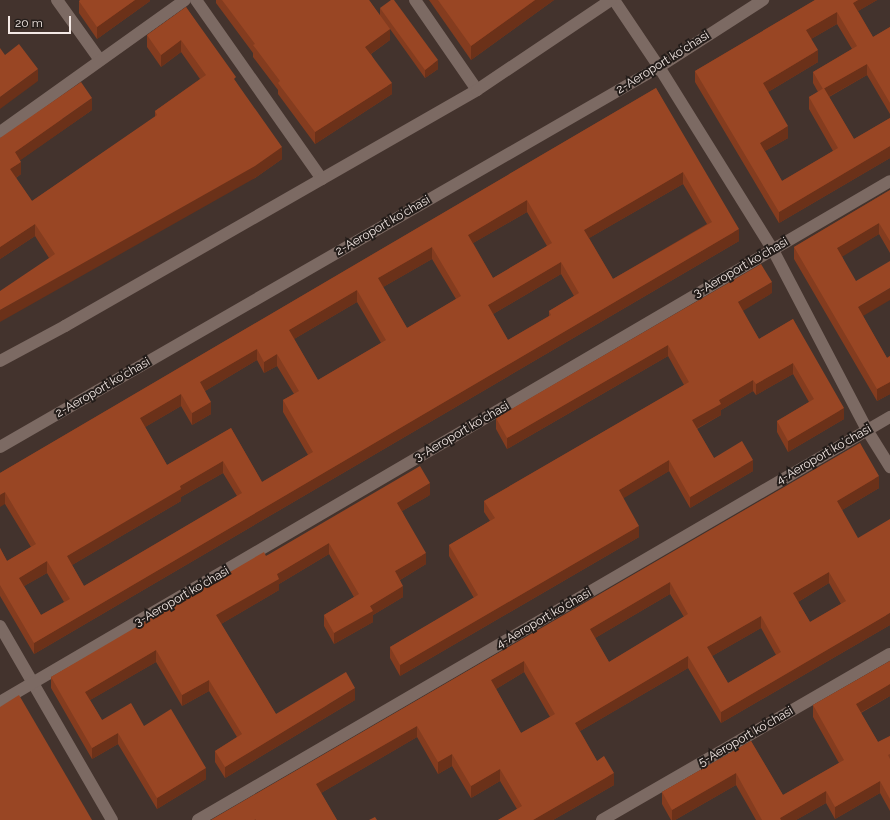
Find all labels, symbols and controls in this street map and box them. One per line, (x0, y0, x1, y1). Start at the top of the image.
scale bar (10, 8, 73, 34)
text: 20 m (15, 16, 43, 30)
street label: 2-Aeroport koʻchasi (614, 29, 712, 97)
street label: 2-Aeroport koʻchasi (333, 193, 433, 259)
street label: 3-Aeroport koʻchasi (691, 235, 791, 301)
street label: 2-Aeroport koʻchasi (53, 355, 153, 421)
street label: 3-Aeroport koʻchasi (412, 399, 512, 465)
street label: 4-Aeroport koʻchasi (774, 422, 874, 488)
street label: 3-Aeroport koʻchasi (132, 564, 232, 630)
street label: 4-Aeroport koʻchasi (494, 586, 594, 652)
street label: 5-Aeroport koʻchasi (696, 704, 796, 770)

